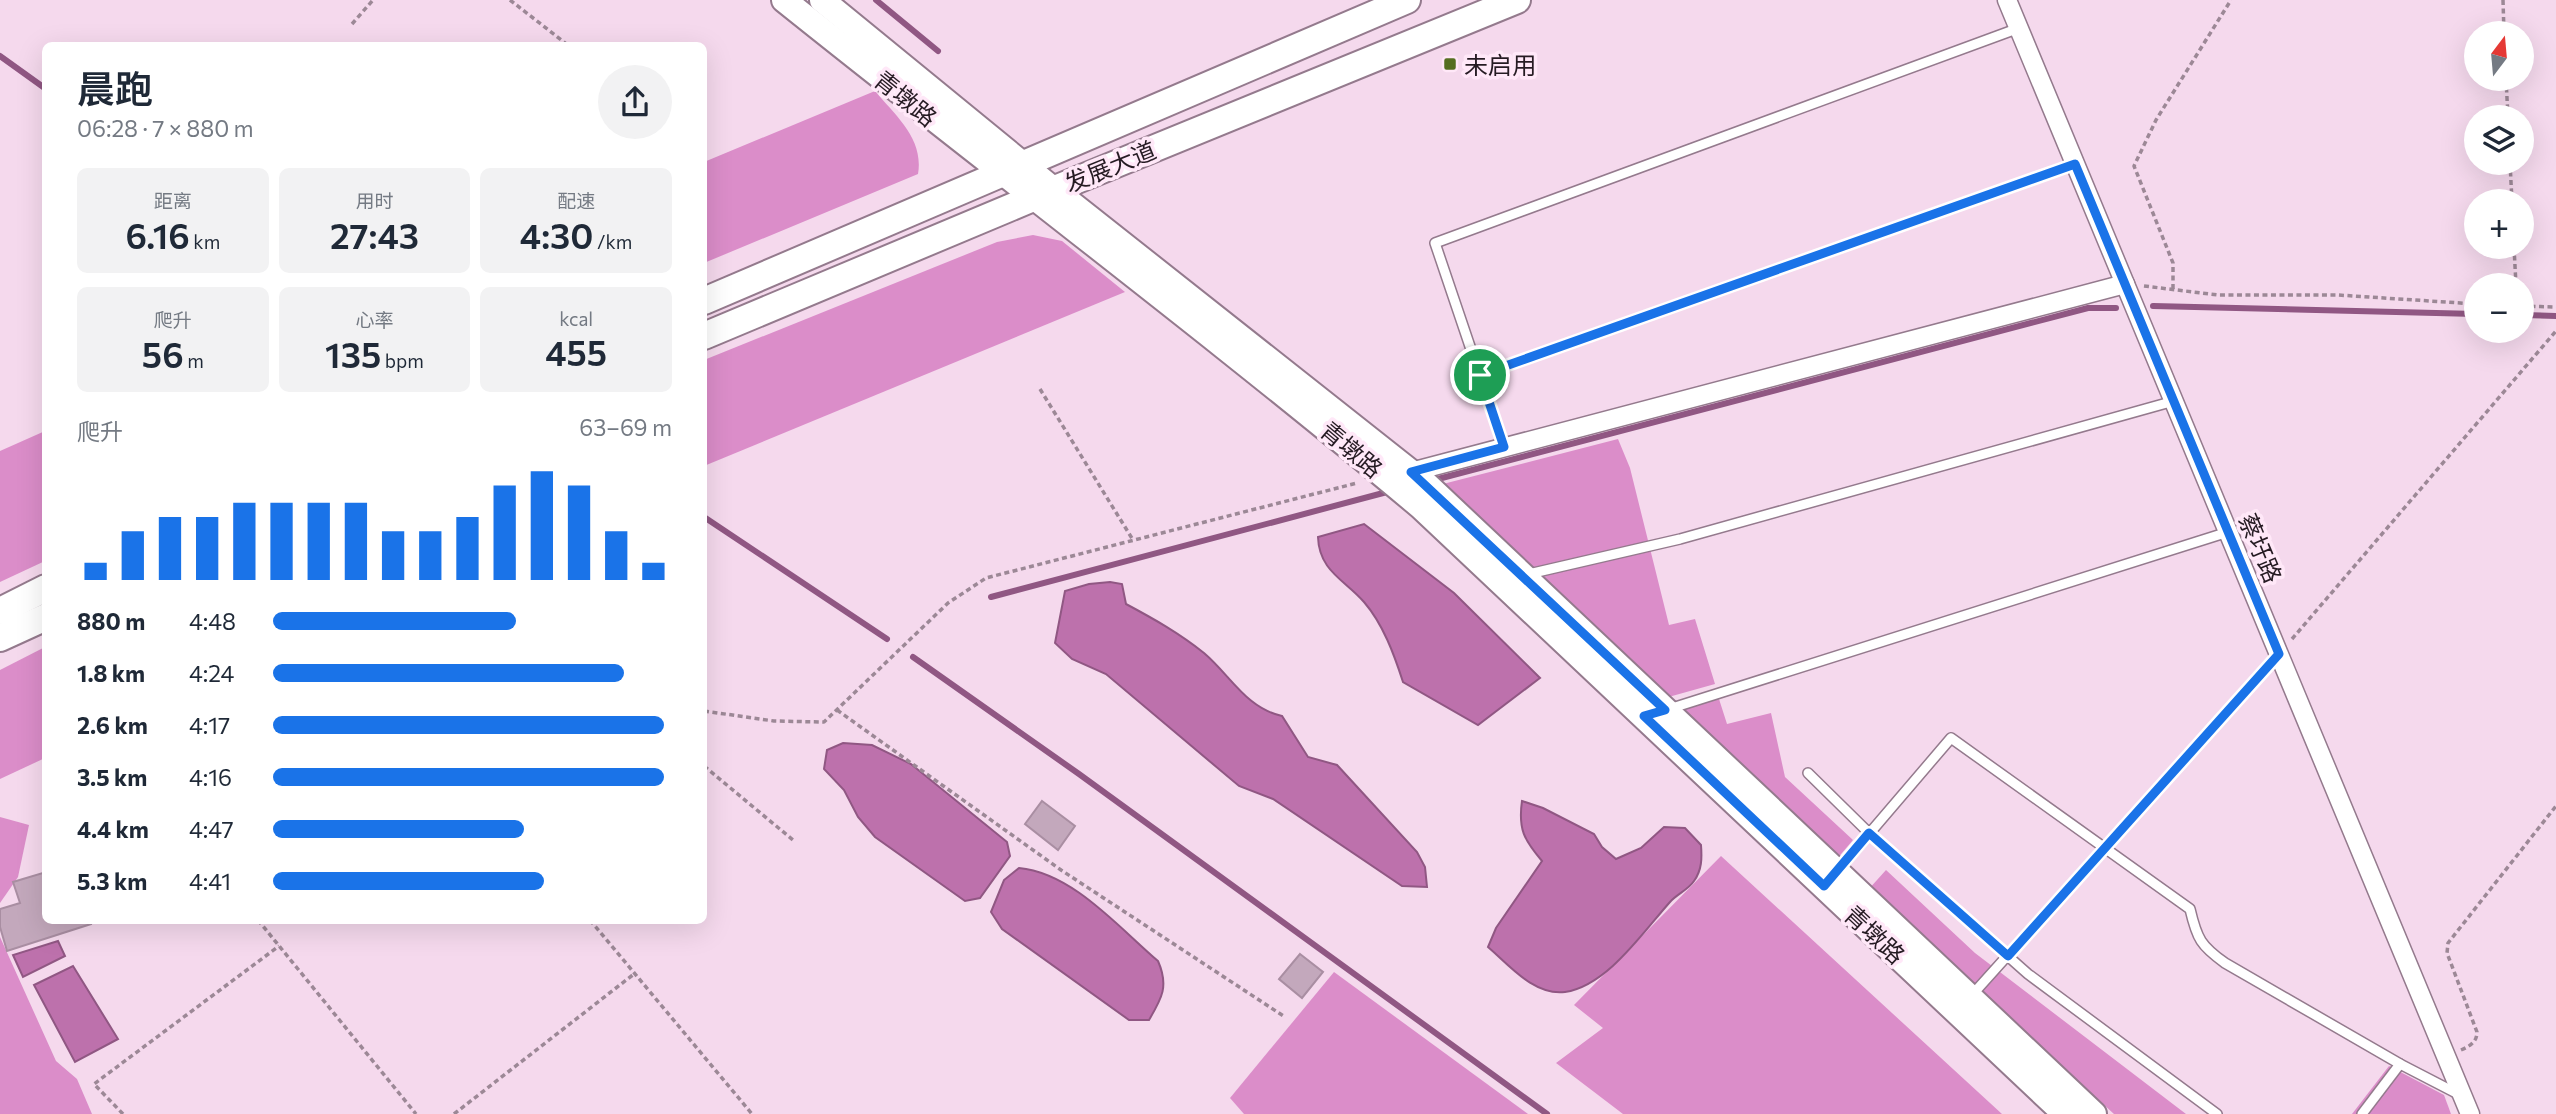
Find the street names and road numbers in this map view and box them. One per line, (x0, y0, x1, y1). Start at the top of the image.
street label: 青墩路 (869, 64, 943, 132)
street label: 发展大道 (1060, 135, 1160, 197)
street label: 青墩路 (1315, 415, 1389, 483)
street label: 蔡圩路 (2234, 509, 2288, 587)
street label: 青墩路 (1839, 899, 1911, 969)

